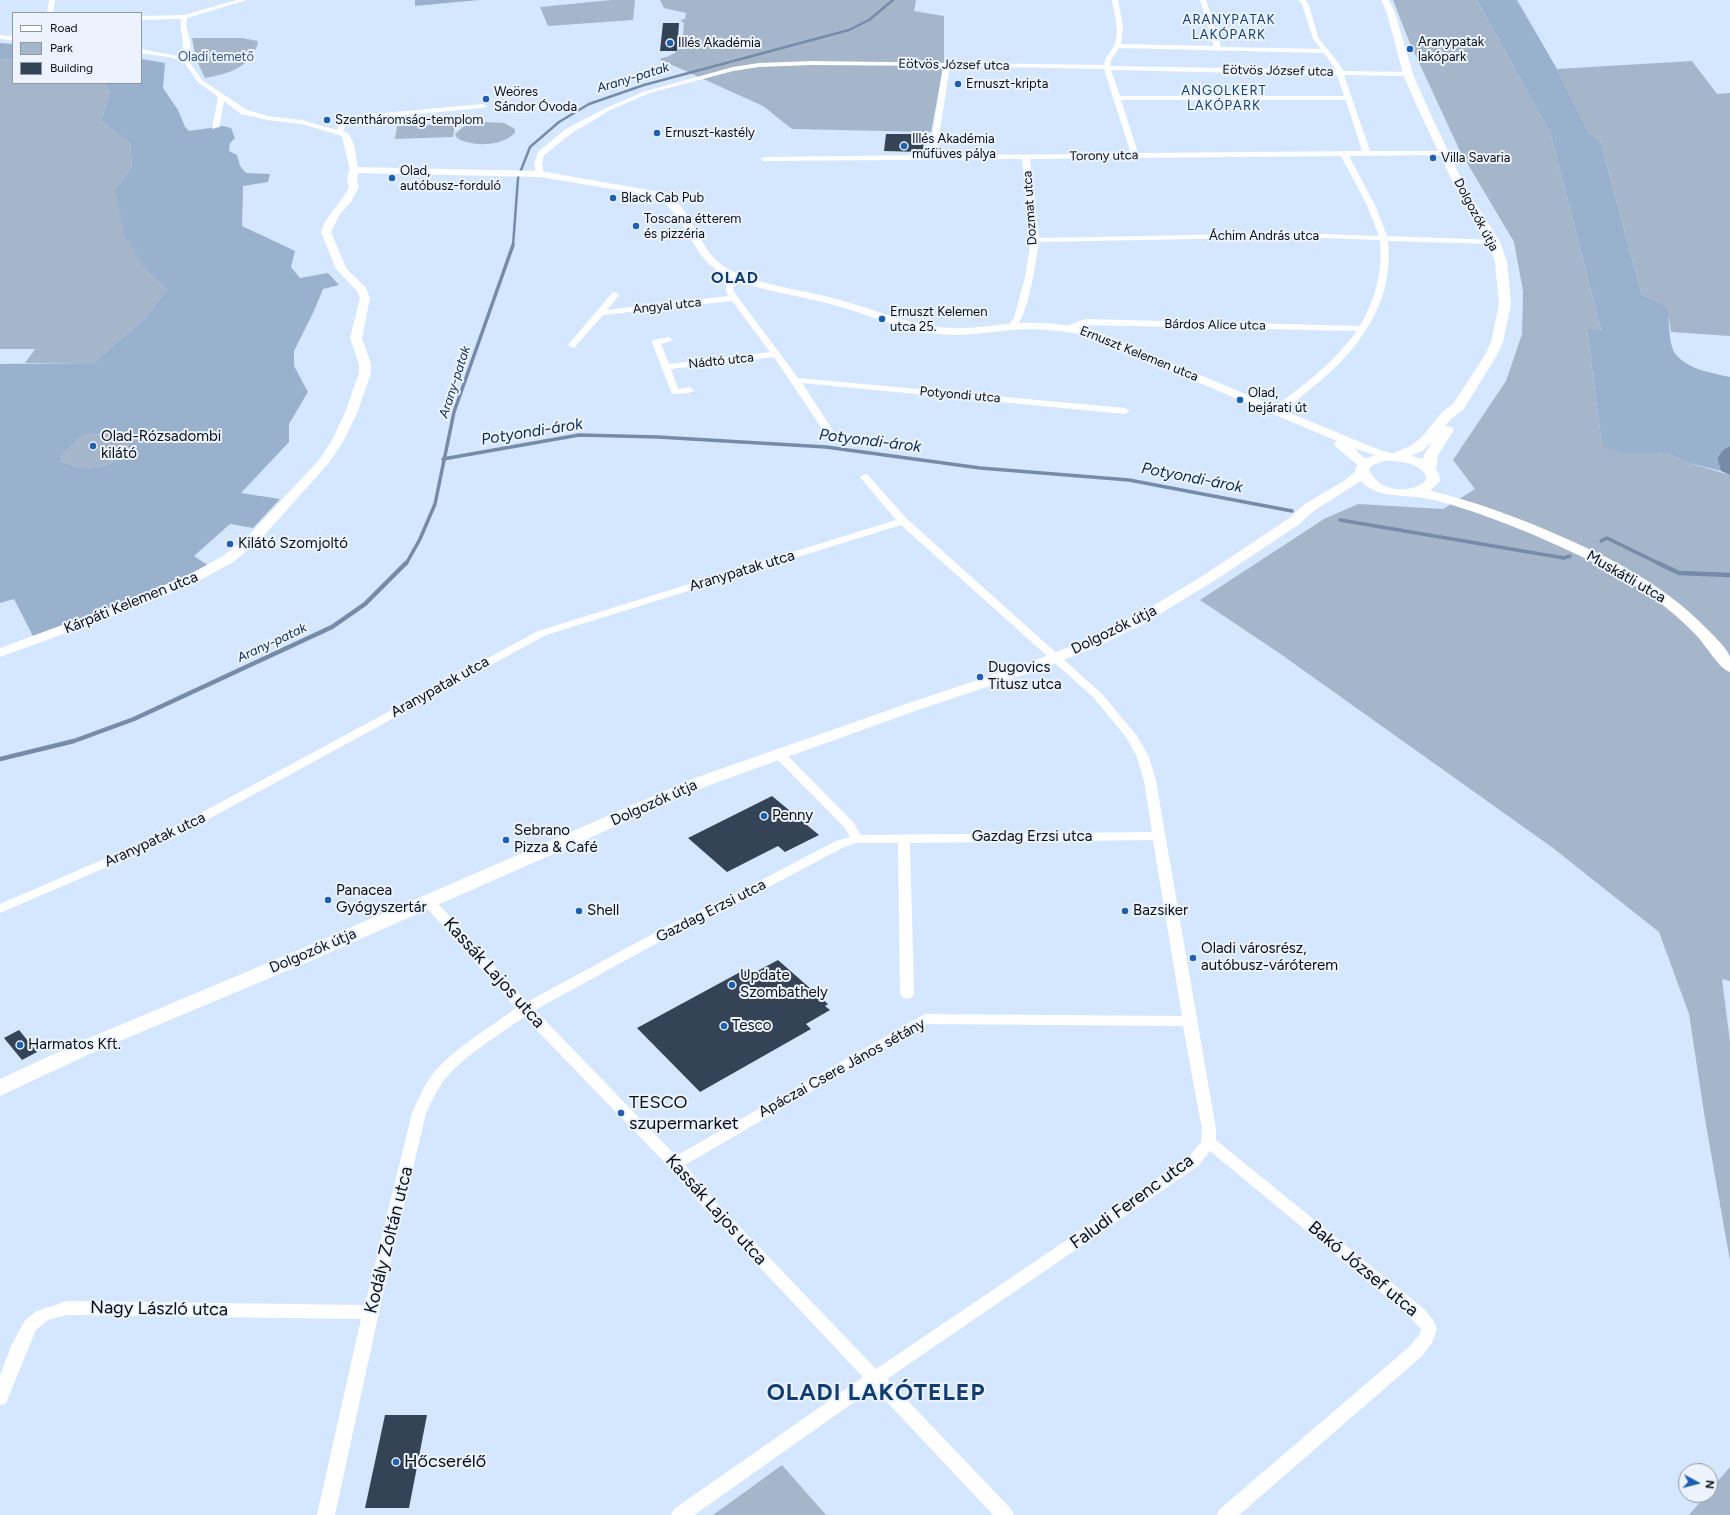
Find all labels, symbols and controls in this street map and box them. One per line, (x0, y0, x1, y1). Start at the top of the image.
legend (12, 12, 142, 84)
district label: ARANYPATAK LAKÓPARK (1183, 12, 1275, 43)
text: Road (50, 21, 78, 35)
place label: Aranypatak lakópark (1418, 34, 1484, 65)
place label: Illés Akadémia (678, 35, 761, 51)
marker: Illés Akadémia (665, 38, 675, 48)
text: Park (50, 41, 73, 55)
marker: Aranypatak lakópark (1405, 44, 1415, 54)
park label: Oladi temető (178, 49, 254, 65)
street label: Eötvös József utca (898, 56, 1010, 74)
water label: Arany-patak (595, 60, 671, 96)
text: Building (50, 61, 93, 75)
street label: Eötvös József utca (1222, 62, 1334, 80)
place label: Ernuszt-kripta (966, 76, 1048, 92)
marker: Ernuszt-kripta (953, 79, 963, 89)
district label: ANGOLKERT LAKÓPARK (1181, 83, 1267, 114)
place label: Weöres Sándor Óvoda (494, 84, 577, 115)
marker: Weöres Sándor Óvoda (481, 94, 491, 104)
place label: Szentháromság-templom (335, 112, 483, 128)
marker: Szentháromság-templom (322, 115, 332, 125)
place label: Ernuszt-kastély (665, 125, 755, 141)
marker: Ernuszt-kastély (652, 128, 662, 138)
place label: Illés Akadémia műfüves pálya (912, 131, 996, 162)
marker: Illés Akadémia műfüves pálya (899, 141, 909, 151)
street label: Torony utca (1069, 148, 1139, 164)
place label: Villa Savaria (1441, 150, 1510, 166)
marker: Villa Savaria (1428, 153, 1438, 163)
place label: Olad, autóbusz-forduló (400, 163, 501, 194)
street label: Dozmat utca (1020, 170, 1040, 246)
marker: Olad, autóbusz-forduló (387, 173, 397, 183)
street label: Dolgozók útja (1450, 176, 1502, 254)
place label: Black Cab Pub (621, 190, 704, 206)
marker: Black Cab Pub (608, 193, 618, 203)
place label: Toscana étterem és pizzéria (644, 211, 741, 242)
marker: Toscana étterem és pizzéria (631, 221, 641, 231)
street label: Áchim András utca (1209, 228, 1319, 244)
district label: OLAD (711, 268, 759, 288)
street label: Angyal utca (632, 295, 702, 317)
place label: Ernuszt Kelemen utca 25. (890, 304, 987, 335)
marker: Ernuszt Kelemen utca 25. (877, 314, 887, 324)
street label: Bárdos Alice utca (1164, 316, 1266, 334)
street label: Ernuszt Kelemen utca (1077, 323, 1201, 385)
water label: Arany-patak (436, 344, 474, 420)
street label: Nádtó utca (688, 350, 754, 372)
street label: Potyondi utca (919, 384, 1001, 406)
place label: Olad, bejárati út (1248, 385, 1307, 416)
marker: Olad, bejárati út (1235, 395, 1245, 405)
water label: Potyondi-árok (480, 414, 584, 450)
water label: Potyondi-árok (818, 425, 922, 457)
place label: Olad-Rózsadombi kilátó (101, 428, 221, 463)
marker: Olad-Rózsadombi kilátó (88, 441, 98, 451)
water label: Potyondi-árok (1140, 459, 1244, 497)
place label: Kilátó Szomjoltó (238, 535, 348, 553)
marker: Kilátó Szomjoltó (225, 539, 235, 549)
street label: Aranypatak utca (687, 546, 797, 596)
street label: Muskátli utca (1583, 547, 1669, 607)
street label: Kárpáti Kelemen utca (62, 568, 200, 638)
street label: Dolgozók útja (1068, 602, 1160, 658)
water label: Arany-patak (235, 620, 309, 666)
street label: Aranypatak utca (388, 653, 492, 721)
place label: Dugovics Titusz utca (988, 659, 1062, 694)
marker: Dugovics Titusz utca (975, 672, 985, 682)
street label: Dolgozók útja (608, 776, 700, 830)
place label: Penny (772, 807, 813, 825)
street label: Aranypatak utca (102, 809, 208, 871)
marker: Penny (759, 811, 769, 821)
place label: Sebrano Pizza & Café (514, 822, 598, 857)
street label: Gazdag Erzsi utca (972, 828, 1092, 846)
marker: Sebrano Pizza & Café (501, 835, 511, 845)
street label: Gazdag Erzsi utca (653, 876, 769, 946)
place label: Panacea Gyógyszertár (336, 882, 426, 917)
marker: Panacea Gyógyszertár (323, 895, 333, 905)
place label: Shell (587, 902, 619, 920)
place label: Bazsiker (1133, 902, 1188, 920)
marker: Shell (574, 906, 584, 916)
marker: Bazsiker (1120, 906, 1130, 916)
street label: Kassák Lajos utca (439, 913, 549, 1033)
street label: Dolgozók útja (267, 925, 359, 977)
place label: Oladi városrész, autóbusz-váróterem (1201, 940, 1338, 975)
marker: Oladi városrész, autóbusz-váróterem (1188, 953, 1198, 963)
place label: Update Szombathely (740, 967, 828, 1002)
marker: Update Szombathely (727, 980, 737, 990)
street label: Apáczai Csere János sétány (756, 1015, 928, 1121)
place label: Tesco (732, 1017, 771, 1035)
marker: Tesco (719, 1021, 729, 1031)
place label: Harmatos Kft. (28, 1036, 121, 1054)
marker: Harmatos Kft. (15, 1040, 25, 1050)
place label: TESCO szupermarket (629, 1092, 739, 1134)
marker: TESCO szupermarket (616, 1108, 626, 1118)
street label: Kassák Lajos utca (661, 1150, 771, 1270)
street label: Faludi Ferenc utca (1066, 1150, 1198, 1254)
street label: Kodály Zoltán utca (360, 1164, 418, 1316)
street label: Bakó József utca (1304, 1217, 1422, 1321)
street label: Nagy László utca (90, 1297, 228, 1321)
district label: OLADI LAKÓTELEP (767, 1379, 985, 1407)
place label: Hőcserélő (404, 1451, 486, 1473)
marker: Hőcserélő (391, 1457, 401, 1467)
north arrow (1678, 1463, 1718, 1503)
text: N (1702, 1479, 1716, 1489)

